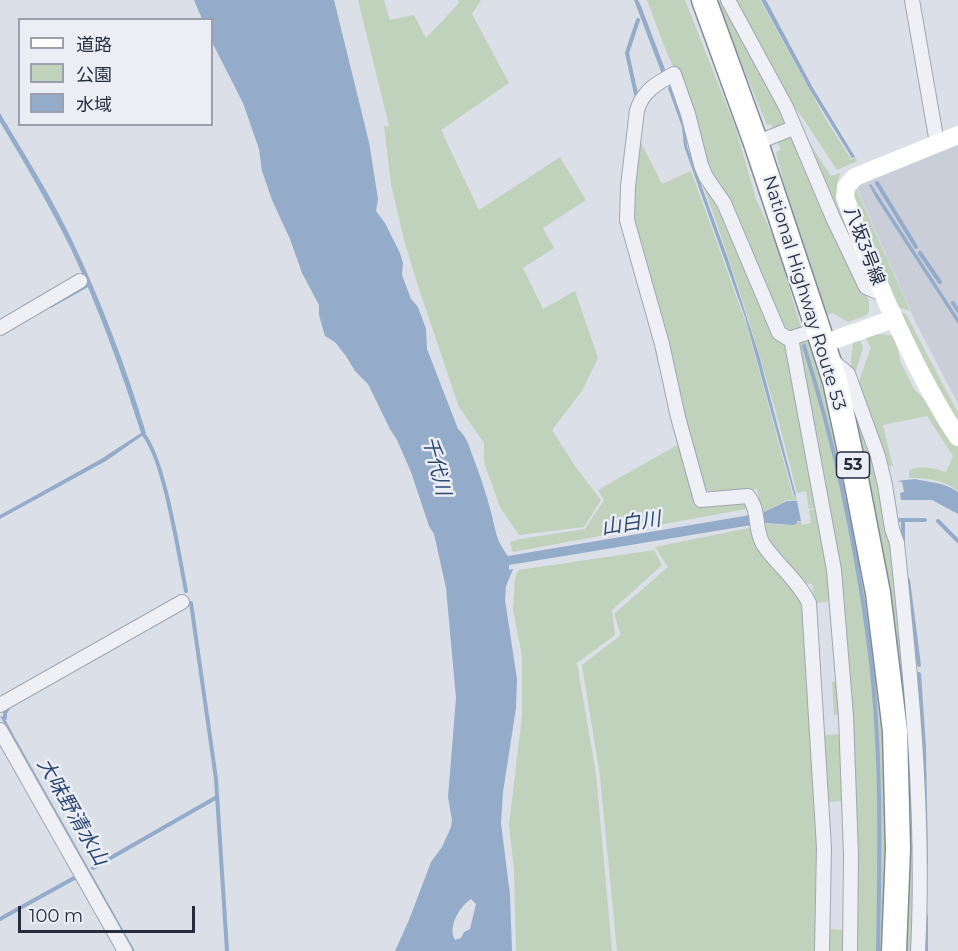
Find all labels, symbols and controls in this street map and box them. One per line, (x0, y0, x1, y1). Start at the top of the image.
legend (18, 18, 213, 126)
text: 道路 (76, 34, 112, 56)
text: 公園 (76, 64, 112, 86)
text: 水域 (76, 94, 112, 116)
street label: National Highway Route 53 (758, 173, 850, 413)
street label: 八坂3号線 (839, 204, 889, 288)
water label: 千代川 (417, 434, 455, 498)
road number: 53 (836, 452, 870, 478)
water label: 山白川 (599, 507, 663, 541)
water label: 大味野清水山 (32, 754, 112, 870)
scale bar (21, 894, 198, 932)
text: 100 m (29, 905, 83, 927)

